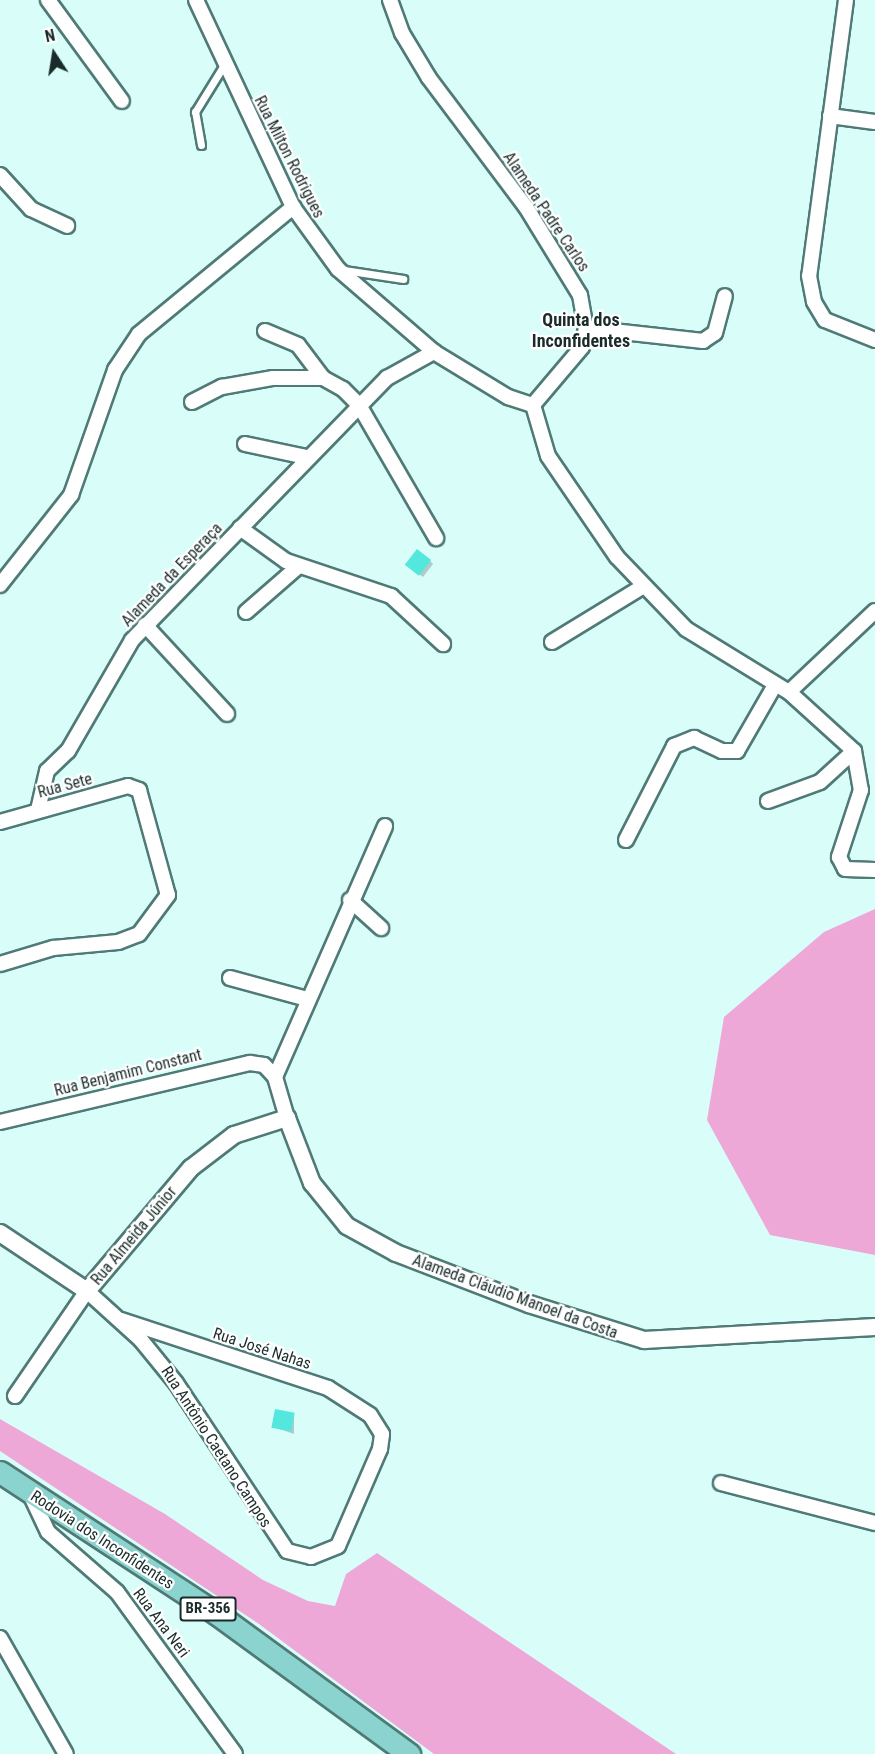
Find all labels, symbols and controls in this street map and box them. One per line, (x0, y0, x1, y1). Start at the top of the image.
north arrow (24, 24, 84, 84)
text: N (43, 26, 57, 46)
street label: Rua Milton Rodrigues (250, 93, 328, 221)
street label: Alameda Padre Carlos (499, 148, 593, 276)
district label: Quinta dos Inconfidentes (532, 310, 630, 352)
street label: Alameda da Esperaça (118, 519, 226, 631)
street label: Rua Sete (36, 770, 94, 802)
street label: Rua Benjamim Constant (52, 1045, 204, 1101)
street label: Rua Almeida Júnior (87, 1183, 181, 1289)
street label: Alameda Cláudio Manoel da Costa (410, 1251, 620, 1343)
street label: Rua José Nahas (210, 1324, 314, 1374)
street label: Rua Antônio Caetano Campos (157, 1363, 275, 1531)
street label: Rodovia dos Inconfidentes (27, 1487, 177, 1593)
street label: Rua Ana Neri (129, 1585, 193, 1661)
road number: BR-356 (180, 1597, 236, 1621)

